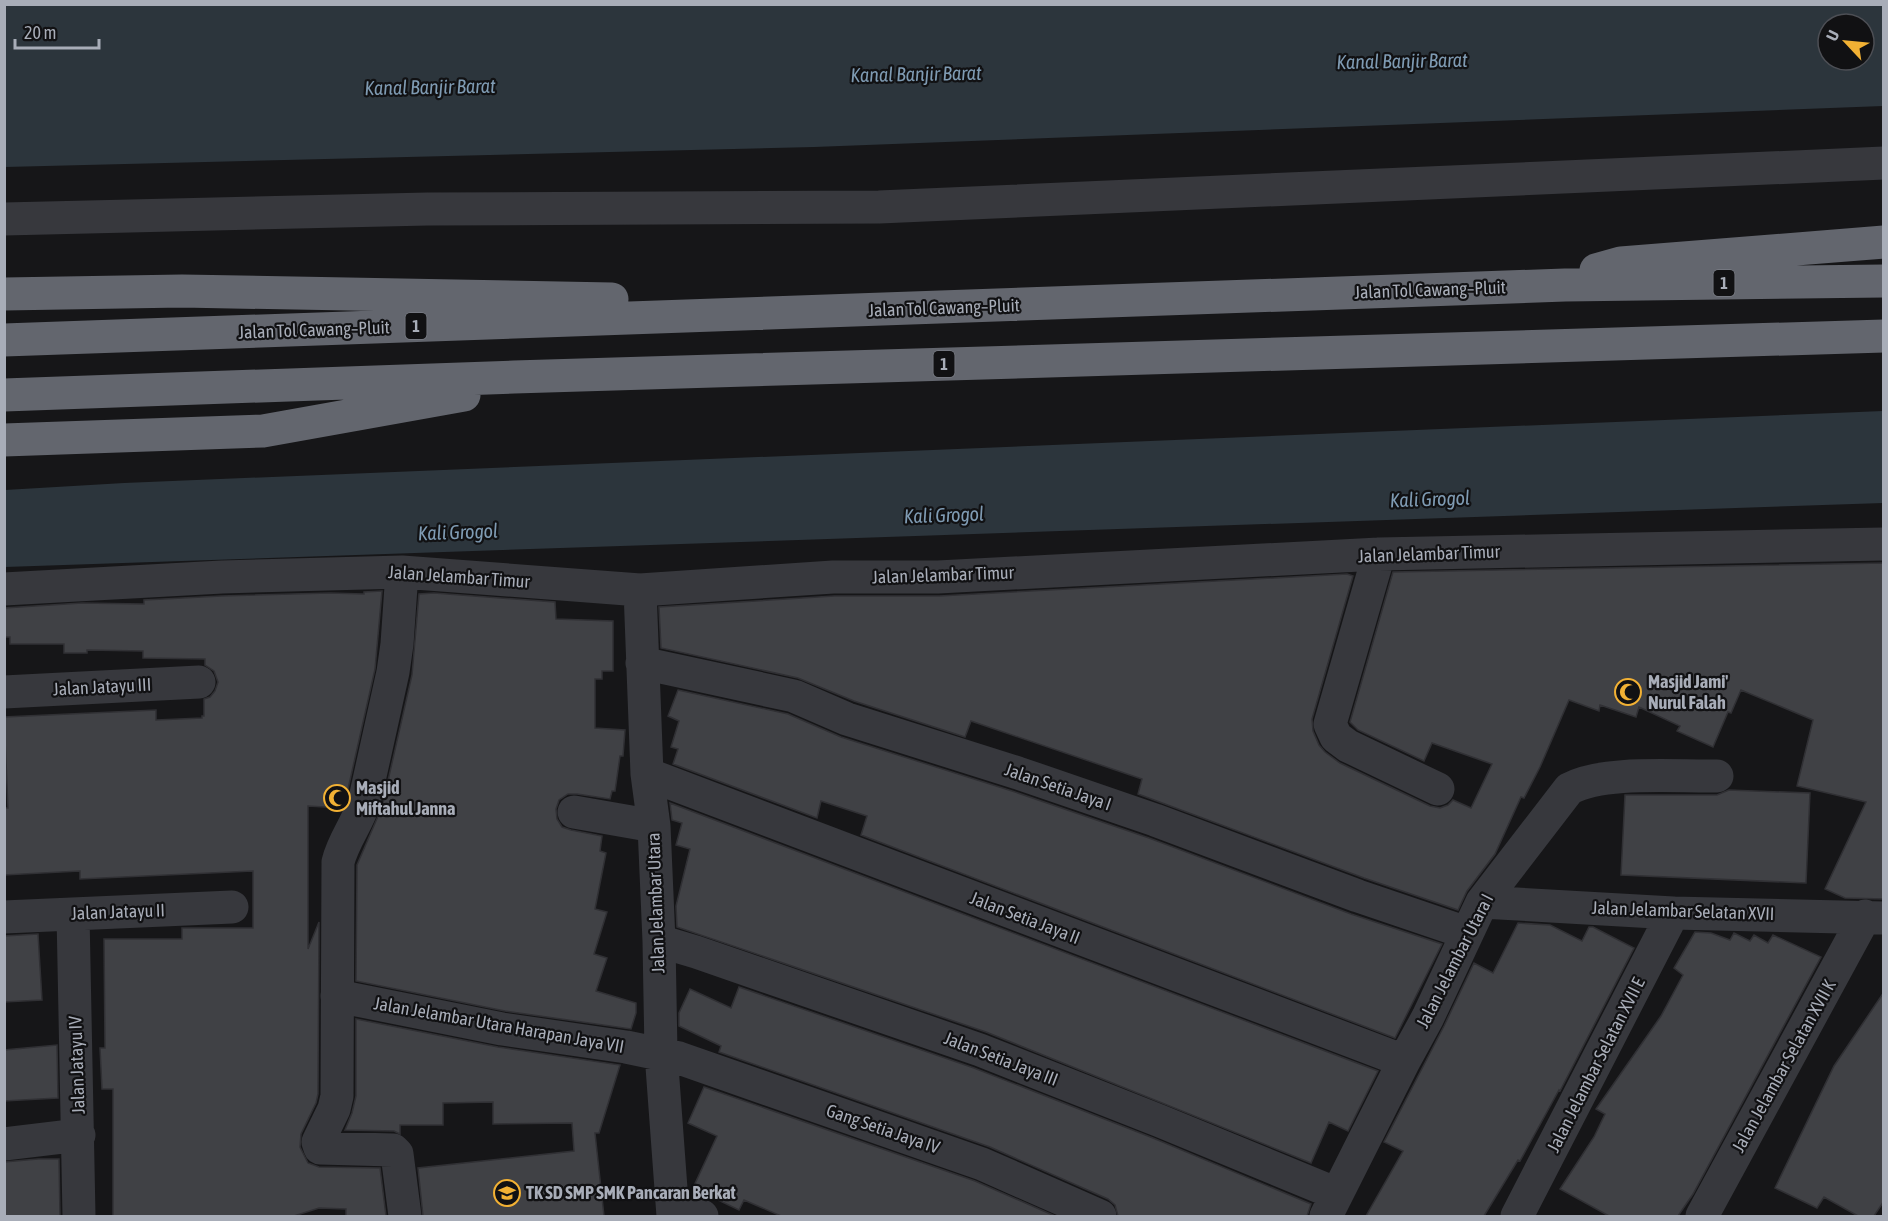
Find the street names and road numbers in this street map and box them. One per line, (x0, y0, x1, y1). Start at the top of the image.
road number: 1 (1714, 270, 1734, 296)
street label: Jalan Tol Cawang–Pluit (1354, 276, 1506, 303)
street label: Jalan Tol Cawang–Pluit (868, 294, 1020, 321)
road number: 1 (406, 313, 426, 339)
street label: Jalan Tol Cawang–Pluit (238, 316, 390, 343)
road number: 1 (934, 351, 954, 377)
street label: Jalan Jelambar Timur (1358, 541, 1501, 566)
street label: Jalan Jelambar Timur (388, 561, 531, 592)
street label: Jalan Jelambar Timur (872, 562, 1015, 587)
street label: Jalan Jatayu III (52, 673, 152, 700)
street label: Jalan Setia Jaya I (1002, 759, 1114, 815)
street label: Jalan Jelambar Utara (643, 832, 668, 974)
street label: Jalan Setia Jaya II (967, 887, 1083, 948)
street label: Jalan Jelambar Utara I (1412, 890, 1497, 1031)
street label: Jalan Jelambar Selatan XVII (1591, 897, 1775, 924)
street label: Jalan Jatayu II (71, 899, 165, 924)
street label: Jalan Jelambar Selatan XVII E (1542, 974, 1649, 1156)
street label: Jalan Jelambar Selatan XVII K (1727, 976, 1840, 1156)
street label: Jalan Jelambar Utara Harapan Jaya VII (372, 992, 626, 1057)
street label: Jalan Jatayu IV (64, 1015, 89, 1114)
street label: Jalan Setia Jaya III (941, 1027, 1061, 1090)
street label: Gang Setia Jaya IV (824, 1099, 943, 1158)

